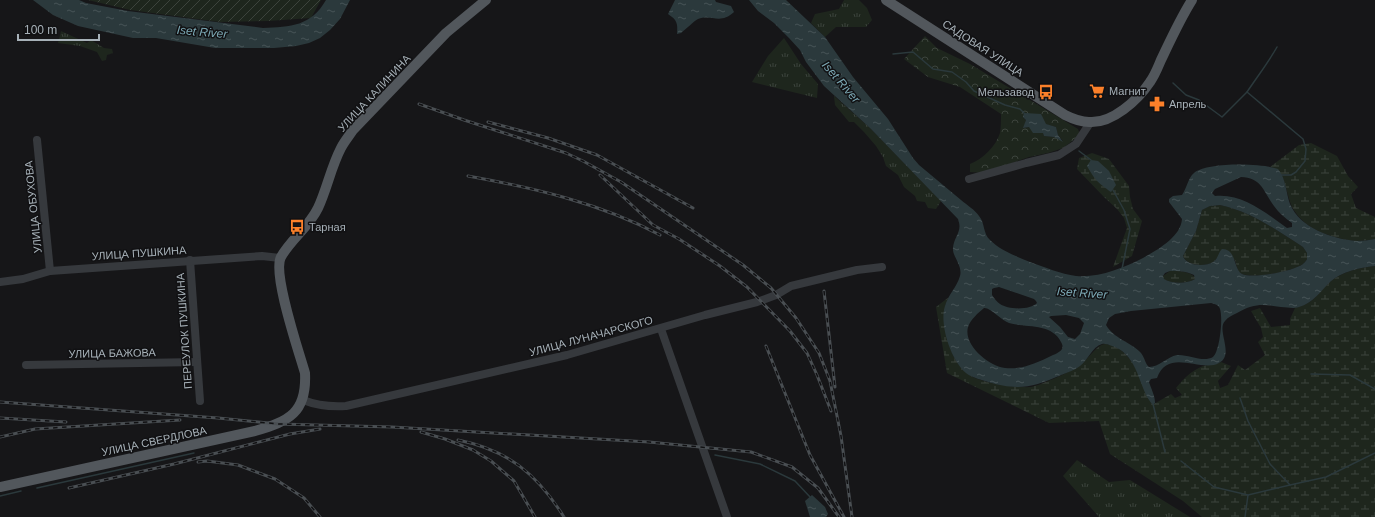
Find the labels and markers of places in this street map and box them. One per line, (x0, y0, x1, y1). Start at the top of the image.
supermarket icon: Магнит (1088, 82, 1106, 100)
bus stop icon: Мельзавод (1037, 83, 1055, 101)
place label: Магнит (1109, 85, 1146, 97)
place label: Мельзавод (978, 86, 1035, 98)
pharmacy icon: Апрель (1148, 95, 1166, 113)
place label: Апрель (1169, 98, 1207, 110)
bus stop icon: Тарная (288, 218, 306, 236)
place label: Тарная (309, 221, 346, 233)

